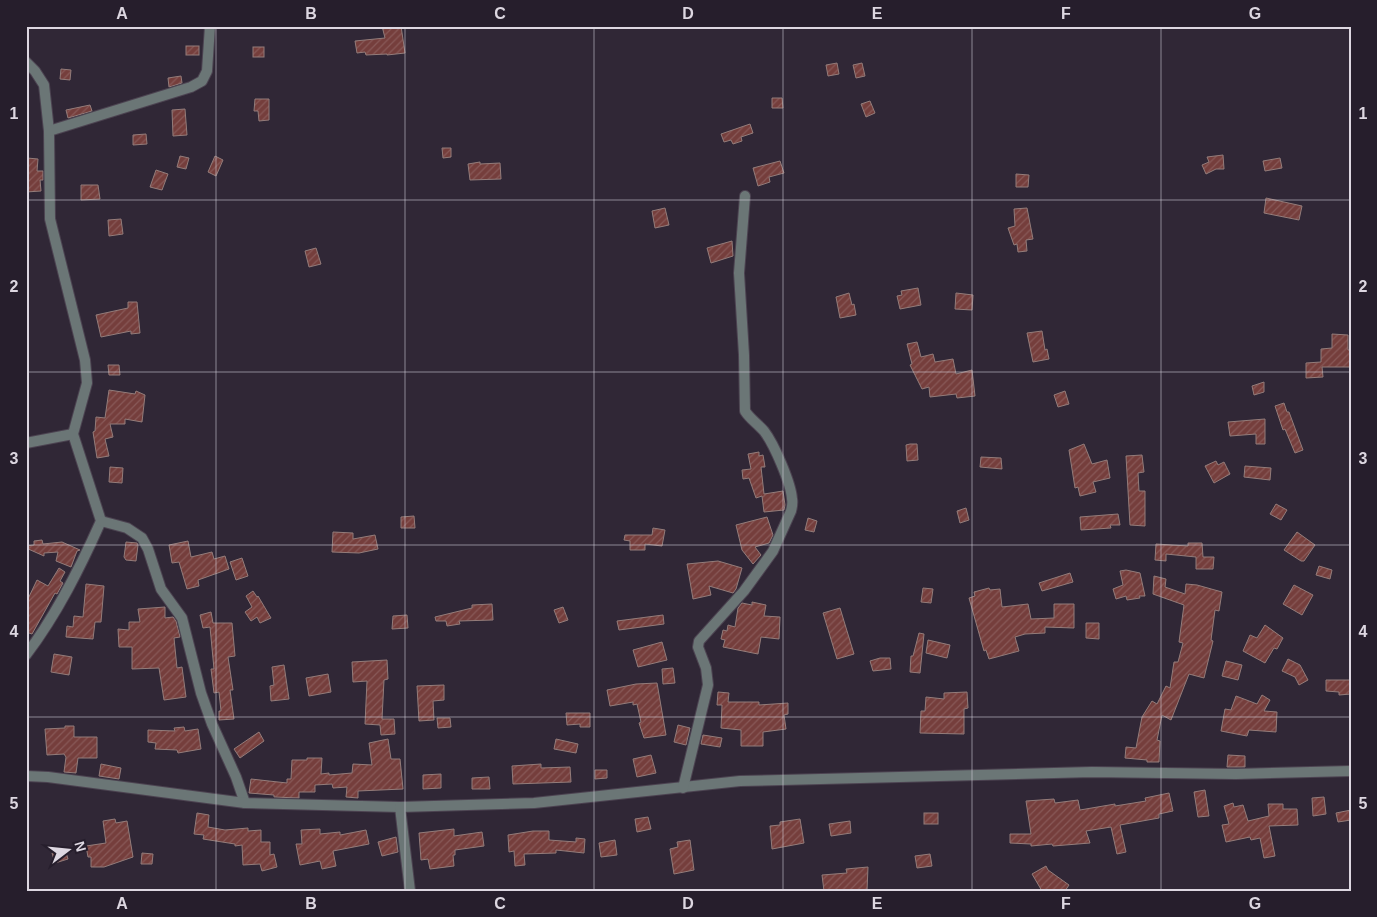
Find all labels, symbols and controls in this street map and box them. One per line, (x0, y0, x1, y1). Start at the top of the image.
text: A (116, 5, 128, 22)
text: B (305, 5, 317, 22)
text: C (494, 5, 506, 22)
text: D (682, 5, 694, 22)
text: E (872, 5, 883, 22)
text: F (1061, 5, 1071, 22)
text: G (1249, 5, 1261, 22)
text: 1 (10, 105, 19, 122)
text: 1 (1359, 105, 1368, 122)
text: 2 (10, 278, 19, 295)
text: 2 (1359, 278, 1368, 295)
text: 3 (10, 450, 19, 467)
text: 3 (1359, 450, 1368, 467)
text: 4 (10, 623, 19, 640)
text: 4 (1359, 623, 1368, 640)
text: 5 (10, 795, 19, 812)
text: 5 (1359, 795, 1368, 812)
north arrow (42, 824, 92, 874)
text: N (71, 839, 90, 853)
text: A (116, 895, 128, 912)
text: B (305, 895, 317, 912)
text: C (494, 895, 506, 912)
text: D (682, 895, 694, 912)
text: E (872, 895, 883, 912)
text: F (1061, 895, 1071, 912)
text: G (1249, 895, 1261, 912)

